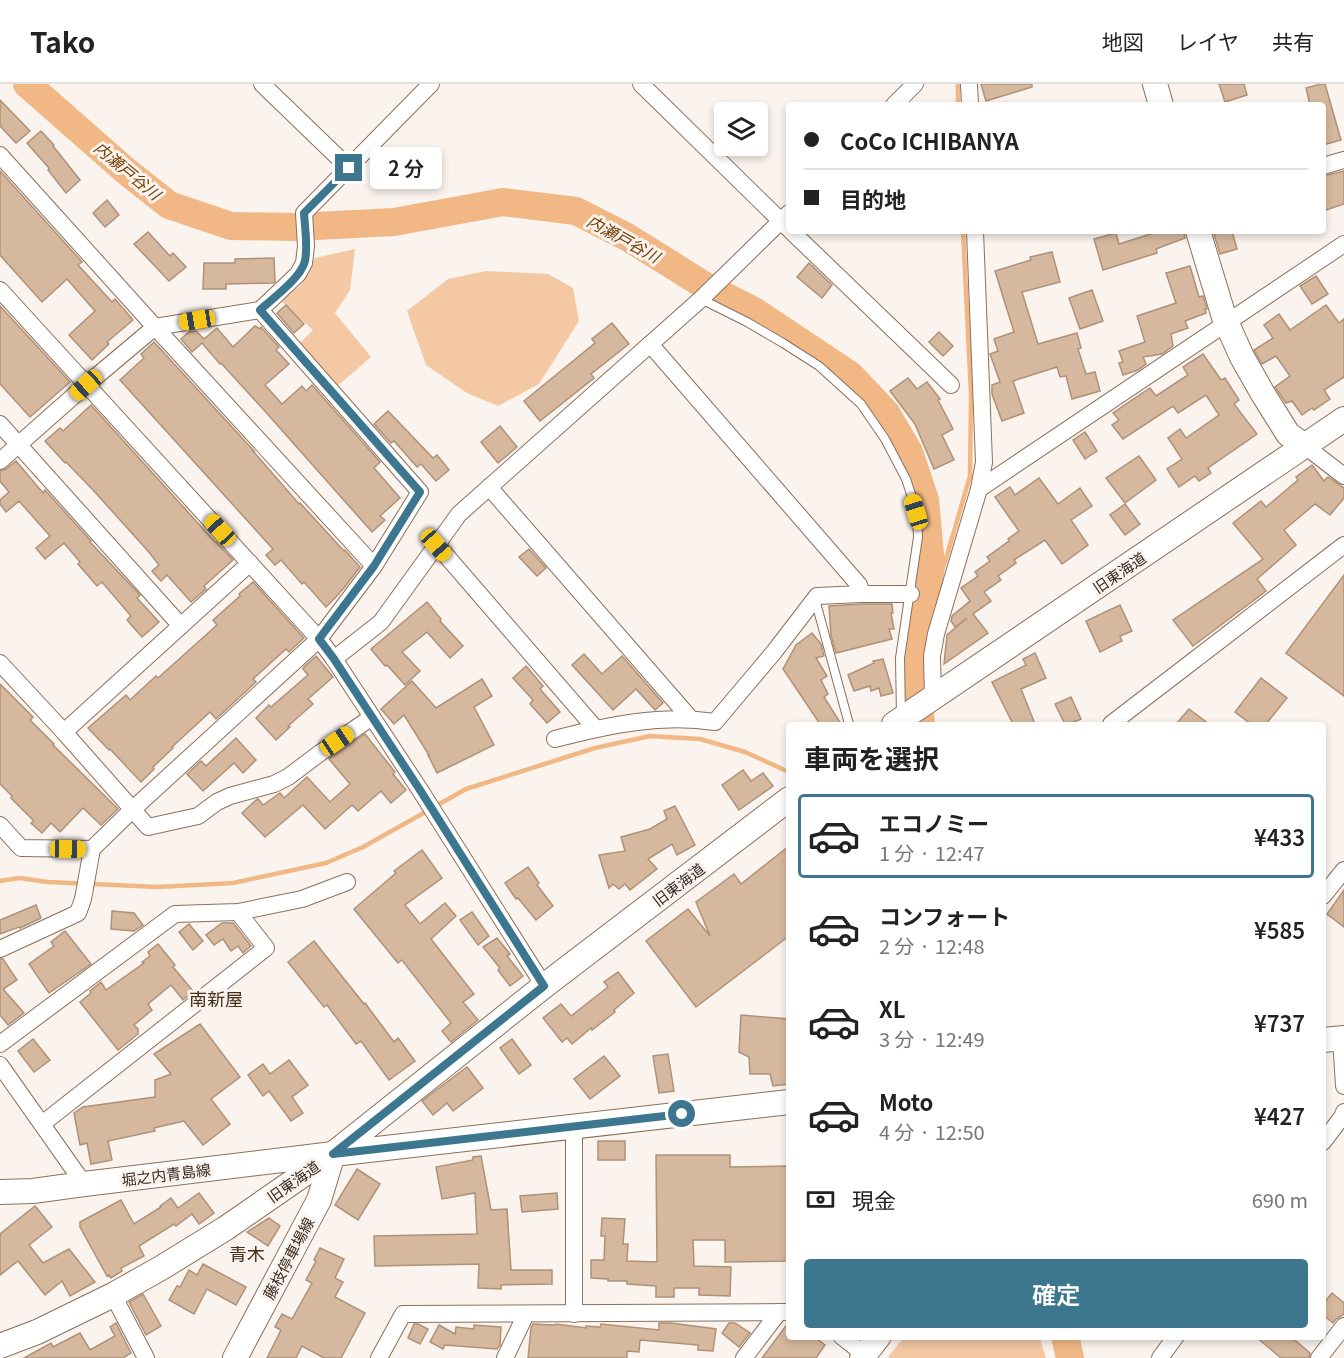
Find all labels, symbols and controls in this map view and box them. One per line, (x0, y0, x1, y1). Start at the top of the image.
text: Tako (30, 21, 95, 61)
text: 地図 (1102, 26, 1144, 56)
text: レイヤ (1177, 26, 1239, 56)
text: 共有 (1272, 26, 1314, 56)
map controls (714, 102, 768, 156)
button: layers (714, 102, 768, 156)
text: CoCo ICHIBANYA (840, 124, 1019, 156)
water label: 内瀬戸谷川 (90, 135, 168, 206)
callout: 2 分 (370, 147, 442, 189)
text: 2 分 (388, 153, 424, 182)
route end (335, 154, 362, 181)
text: 目的地 (840, 182, 906, 214)
water label: 内瀬戸谷川 (583, 208, 667, 269)
car (178, 308, 216, 332)
car (67, 366, 105, 404)
car (902, 492, 930, 532)
car (201, 511, 239, 549)
car (417, 526, 455, 564)
street label: 旧東海道 (1088, 547, 1150, 597)
car (317, 723, 357, 759)
text: 車両を選択 (804, 738, 939, 777)
text: エコノミー (879, 806, 989, 838)
icon: car (807, 809, 861, 863)
text: ¥433 (1254, 820, 1305, 852)
text: 1 分 · 12:47 (879, 838, 985, 867)
car (50, 840, 86, 858)
street label: 旧東海道 (648, 858, 708, 910)
text: コンフォート (879, 899, 1010, 931)
icon: car (807, 902, 861, 956)
text: ¥585 (1254, 913, 1305, 945)
text: 2 分 · 12:48 (879, 931, 985, 960)
district label: 南新屋 (189, 985, 243, 1011)
text: XL (879, 992, 906, 1024)
icon: car (807, 995, 861, 1049)
text: ¥737 (1254, 1006, 1305, 1038)
text: 3 分 · 12:49 (879, 1024, 985, 1053)
text: Moto (879, 1085, 933, 1117)
icon: car (807, 1088, 861, 1142)
text: ¥427 (1254, 1099, 1305, 1131)
route start (668, 1100, 695, 1127)
text: 4 分 · 12:50 (879, 1117, 985, 1146)
street label: 旧東海道 (262, 1155, 324, 1207)
street label: 堀之内青島線 (120, 1158, 212, 1190)
icon: cash (804, 1183, 837, 1216)
text: 現金 (852, 1183, 896, 1215)
text: 690 m (1252, 1185, 1308, 1214)
street label: 藤枝停車場線 (258, 1213, 318, 1303)
district label: 青木 (229, 1240, 265, 1266)
button: 確定 (804, 1259, 1308, 1328)

